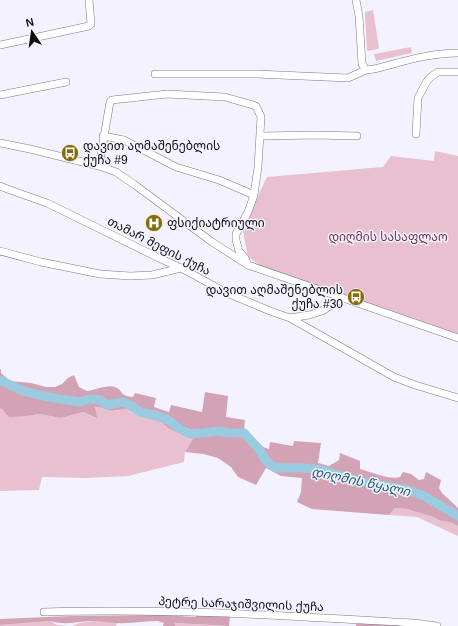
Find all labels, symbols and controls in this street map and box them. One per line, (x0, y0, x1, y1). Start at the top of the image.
north arrow (12, 12, 52, 52)
text: N (25, 16, 35, 29)
place label: დავით აღმაშენებლის ქუჩა #9 (83, 139, 220, 167)
bus stop icon: დავით აღმაშენებლის ქუჩა #9 (60, 143, 80, 163)
hospital icon: ფსიქიატრიული (144, 213, 164, 233)
street label: თამარ მეფის ქუჩა (105, 214, 213, 278)
place label: ფსიქიატრიული (167, 216, 265, 231)
park label: დიღმის სასაფლაო (328, 230, 448, 245)
place label: დავით აღმაშენებლის ქუჩა #30 (206, 283, 343, 311)
bus stop icon: დავით აღმაშენებლის ქუჩა #30 (346, 287, 366, 307)
water label: დიღმის წყალი (310, 464, 412, 500)
street label: პეტრე სარაჯიშვილის ქუჩა (158, 594, 324, 615)

